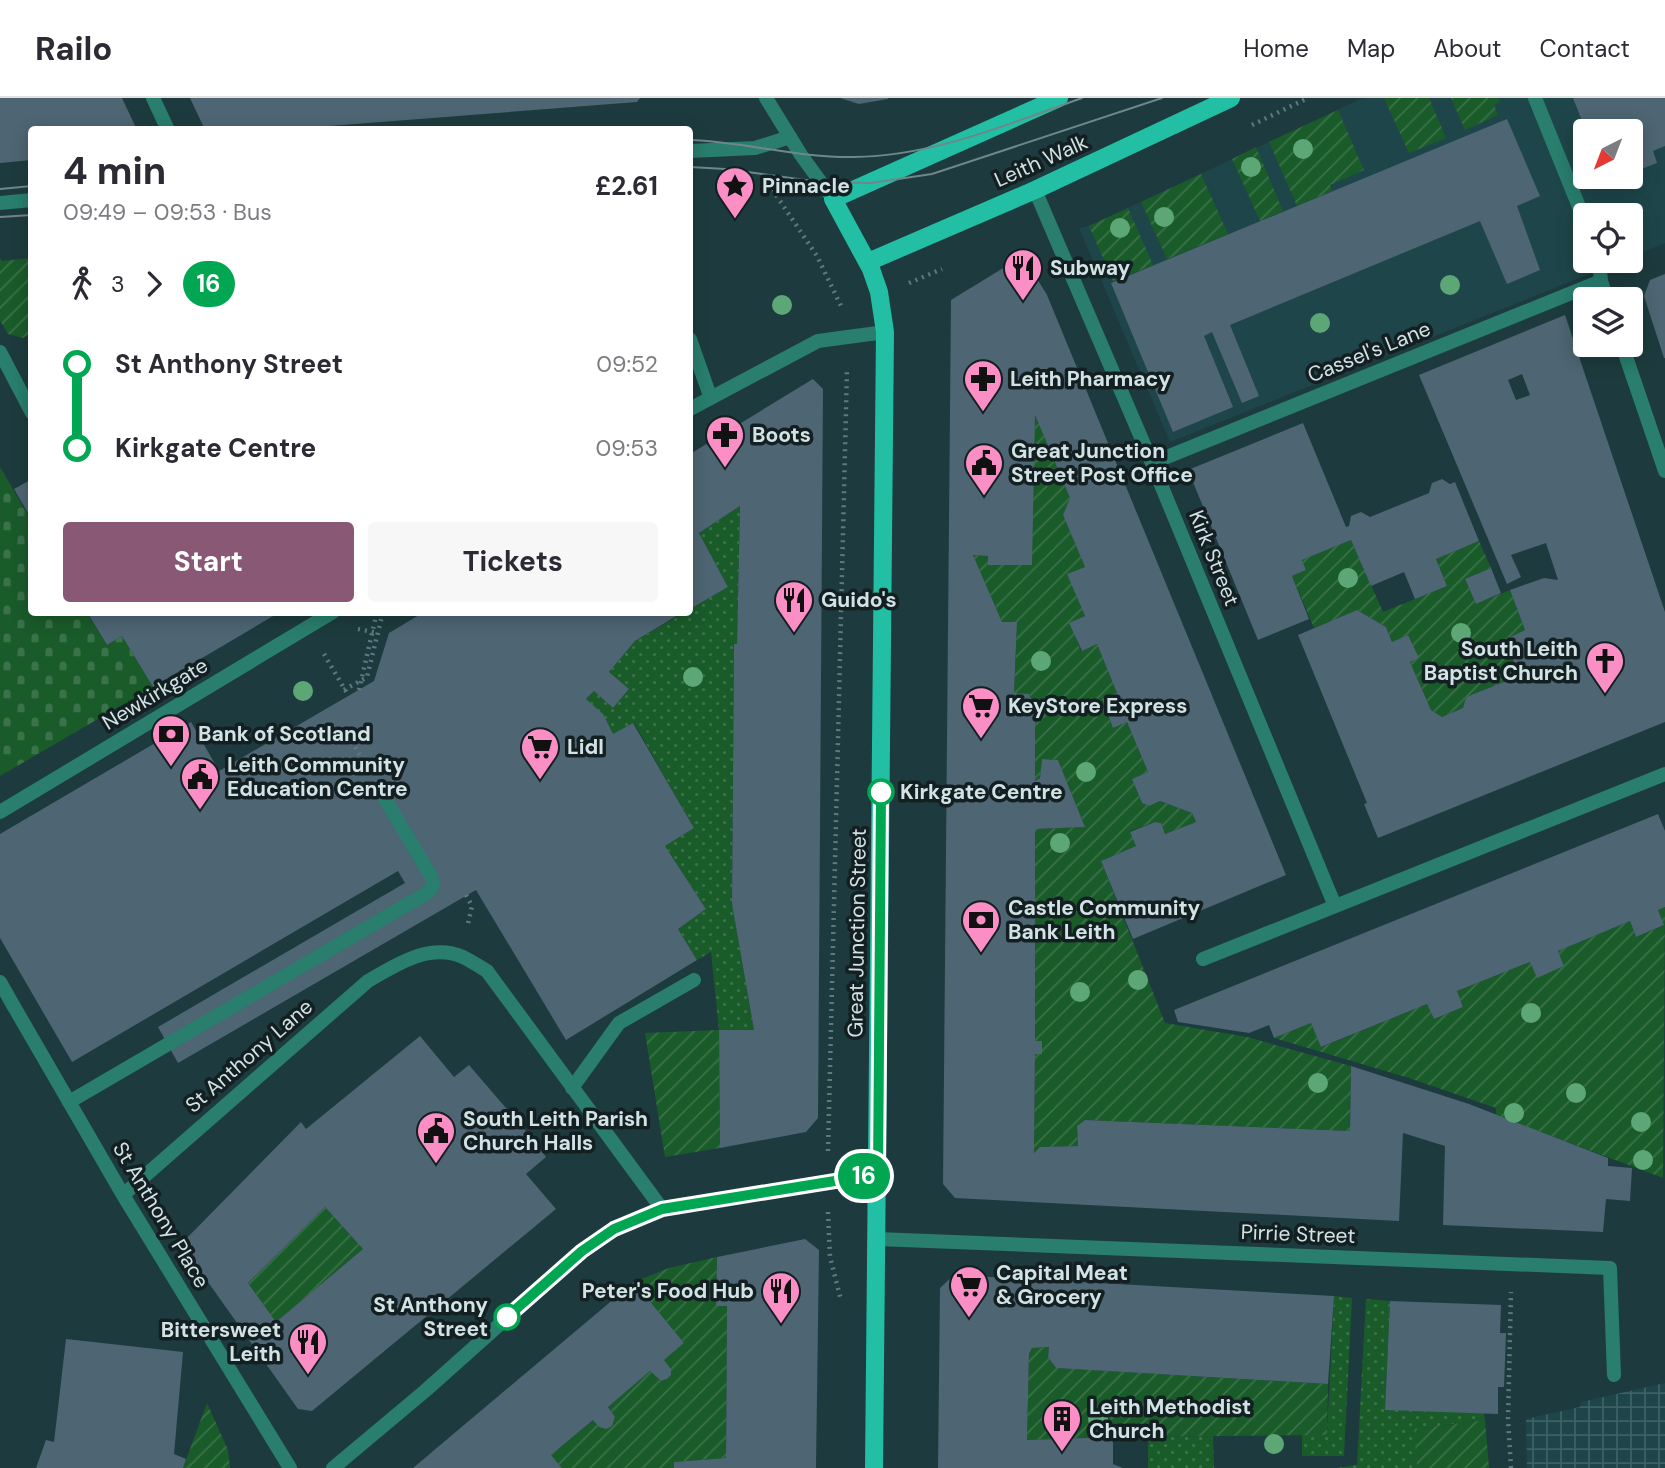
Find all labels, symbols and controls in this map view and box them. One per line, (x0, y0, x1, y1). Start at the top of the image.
text: Railo (35, 27, 113, 70)
text: Home (1243, 33, 1309, 64)
text: Map (1347, 33, 1395, 64)
text: About (1433, 33, 1502, 64)
text: Contact (1540, 33, 1630, 64)
north arrow (1573, 119, 1643, 189)
map controls (1573, 119, 1643, 357)
street label: Leith Walk (990, 128, 1093, 194)
text: 4 min (63, 146, 166, 196)
place icon: Pinnacle (714, 165, 756, 220)
text: £2.61 (595, 169, 658, 203)
place label: Pinnacle (762, 172, 850, 200)
text: 09:49 – 09:53 · Bus (63, 197, 272, 227)
button: locate (1573, 203, 1643, 273)
restaurant icon: Subway (1002, 247, 1044, 302)
place label: Subway (1050, 254, 1131, 282)
icon: walk (63, 265, 101, 303)
icon: forward (135, 265, 173, 303)
text: 16 (197, 268, 221, 299)
text: 3 (111, 269, 125, 299)
button: layers (1573, 287, 1643, 357)
street label: Cassel's Lane (1303, 315, 1435, 389)
text: St Anthony Street (115, 347, 343, 381)
text: 09:52 (596, 349, 658, 379)
pharmacy icon: Leith Pharmacy (962, 358, 1004, 413)
place label: Leith Pharmacy (1010, 365, 1171, 393)
pharmacy icon: Boots (704, 414, 746, 469)
place label: Boots (752, 421, 811, 449)
text: Kirkgate Centre (115, 431, 316, 465)
text: 09:53 (596, 433, 658, 463)
place label: Great Junction Street Post Office (1011, 437, 1193, 489)
public building icon: Great Junction Street Post Office (963, 442, 1005, 497)
street label: Kirk Street (1182, 506, 1246, 610)
button: Start (63, 522, 354, 602)
button: Tickets (368, 522, 658, 602)
restaurant icon: Guido's (773, 579, 815, 634)
place label: Guido's (821, 586, 897, 614)
place label: South Leith Baptist Church (1424, 635, 1578, 687)
church icon: South Leith Baptist Church (1584, 640, 1626, 695)
street label: Newkirkgate (97, 651, 213, 737)
supermarket icon: KeyStore Express (960, 685, 1002, 740)
place label: KeyStore Express (1008, 692, 1187, 720)
bank icon: Bank of Scotland (150, 713, 192, 768)
place label: Bank of Scotland (198, 720, 371, 748)
supermarket icon: Lidl (519, 726, 561, 781)
place label: Lidl (567, 733, 604, 761)
place label: Leith Community Education Centre (227, 751, 408, 803)
public building icon: Leith Community Education Centre (179, 756, 221, 811)
place label: Kirkgate Centre (900, 778, 1063, 806)
marker: Kirkgate Centre (868, 779, 894, 805)
street label: Great Junction Street (841, 828, 873, 1038)
place label: Castle Community Bank Leith (1008, 894, 1201, 946)
bank icon: Castle Community Bank Leith (960, 899, 1002, 954)
street label: St Anthony Lane (179, 993, 319, 1119)
place label: South Leith Parish Church Halls (463, 1105, 648, 1157)
public building icon: South Leith Parish Church Halls (415, 1110, 457, 1165)
street label: St Anthony Place (106, 1137, 216, 1293)
line badge: 16 (832, 1153, 896, 1199)
text: 16 (852, 1160, 876, 1191)
street label: Pirrie Street (1240, 1218, 1356, 1250)
place label: Capital Meat & Grocery (996, 1259, 1128, 1311)
supermarket icon: Capital Meat & Grocery (948, 1264, 990, 1319)
restaurant icon: Peter's Food Hub (760, 1270, 802, 1325)
place label: Peter's Food Hub (582, 1277, 754, 1305)
place label: St Anthony Street (373, 1291, 488, 1343)
marker: St Anthony Street (494, 1304, 520, 1330)
place label: Bittersweet Leith (161, 1316, 281, 1368)
restaurant icon: Bittersweet Leith (287, 1321, 329, 1376)
place label: Leith Methodist Church (1089, 1393, 1251, 1445)
building icon: Leith Methodist Church (1041, 1398, 1083, 1453)

